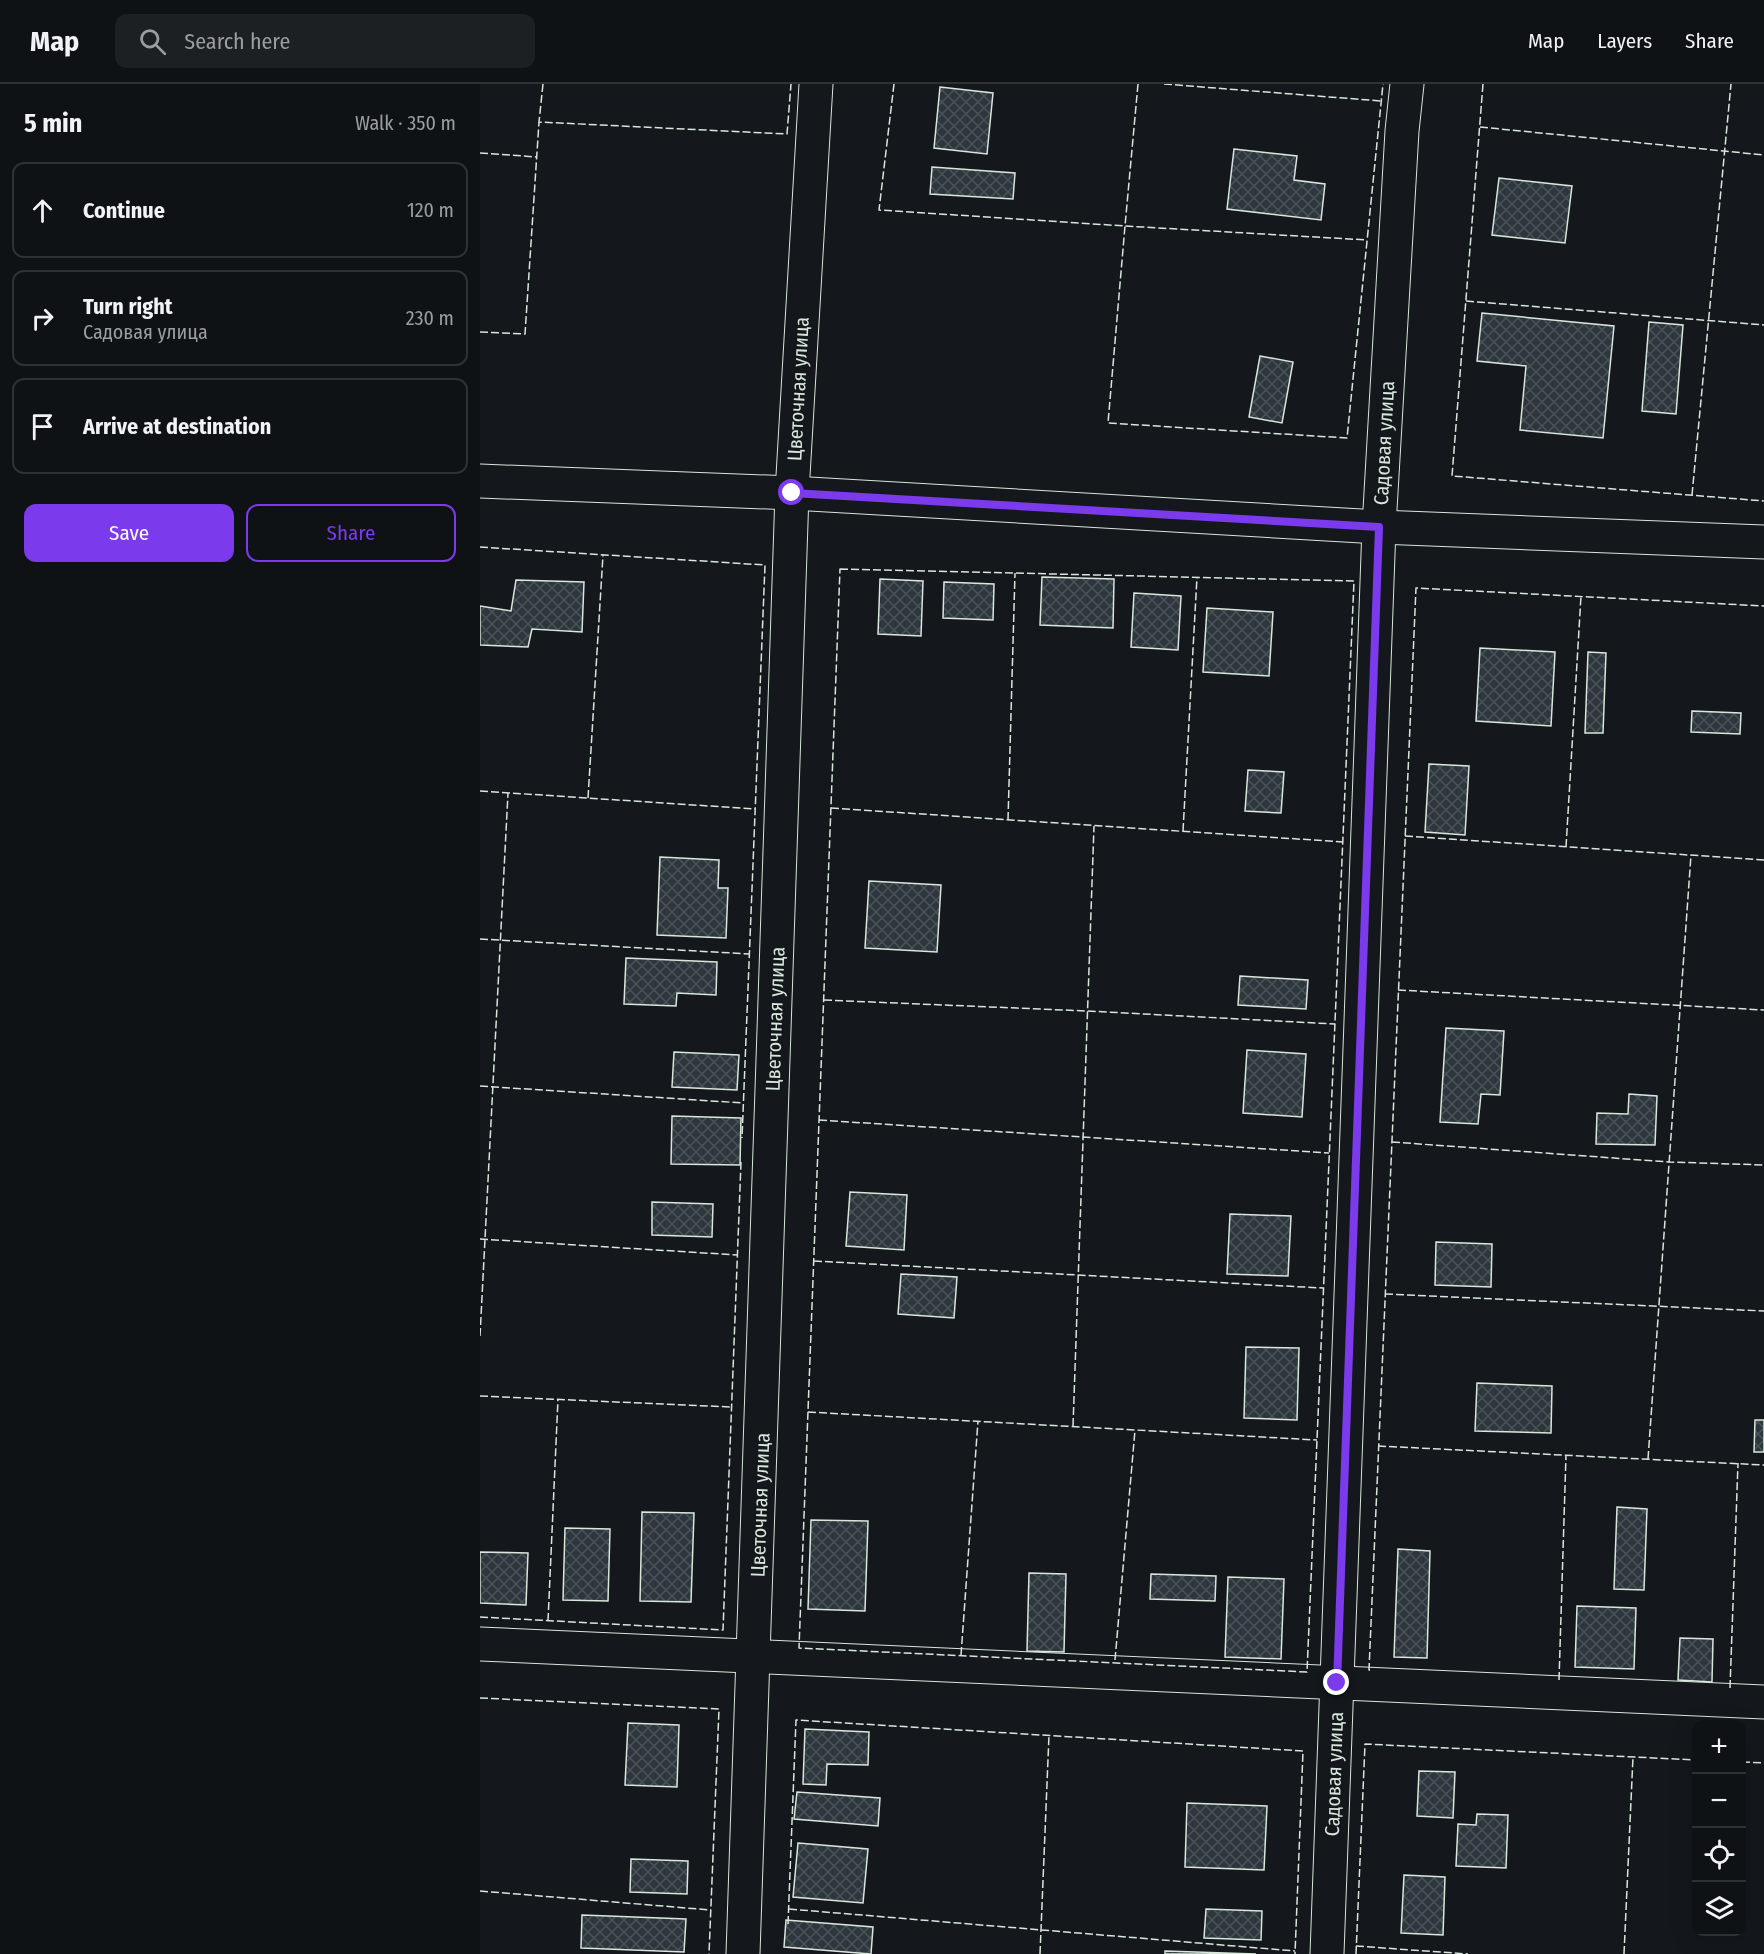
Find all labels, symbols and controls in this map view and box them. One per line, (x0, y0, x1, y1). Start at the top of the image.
search box (115, 14, 535, 68)
text: Map (30, 25, 79, 58)
icon: search (136, 25, 169, 58)
text: Search here (184, 28, 290, 55)
text: Map (1528, 28, 1564, 54)
text: Layers (1597, 28, 1652, 54)
text: Share (1685, 28, 1734, 54)
text: 5 min (24, 108, 82, 139)
text: Walk · 350 m (355, 111, 456, 135)
icon: ahead (26, 194, 59, 227)
text: Continue (83, 197, 165, 224)
text: 120 m (407, 198, 454, 222)
text: Turn right (83, 293, 172, 320)
icon: right (26, 302, 59, 335)
text: 230 m (406, 306, 454, 330)
street label: Цветочная улица (782, 316, 814, 462)
text: Садовая улица (83, 320, 208, 344)
street label: Садовая улица (1369, 380, 1399, 506)
icon: arrive (26, 410, 59, 443)
text: Arrive at destination (83, 413, 271, 440)
route start (778, 479, 804, 505)
button: Save (24, 504, 234, 562)
button: Share (246, 504, 456, 562)
street label: Цветочная улица (760, 946, 790, 1092)
street label: Цветочная улица (745, 1432, 775, 1578)
route end (1323, 1669, 1349, 1695)
street label: Садовая улица (1320, 1711, 1348, 1837)
map controls (1692, 1720, 1746, 1936)
button: + (1692, 1720, 1746, 1774)
button: − (1692, 1774, 1746, 1828)
button: locate (1692, 1828, 1746, 1882)
button: layers (1692, 1882, 1746, 1936)

